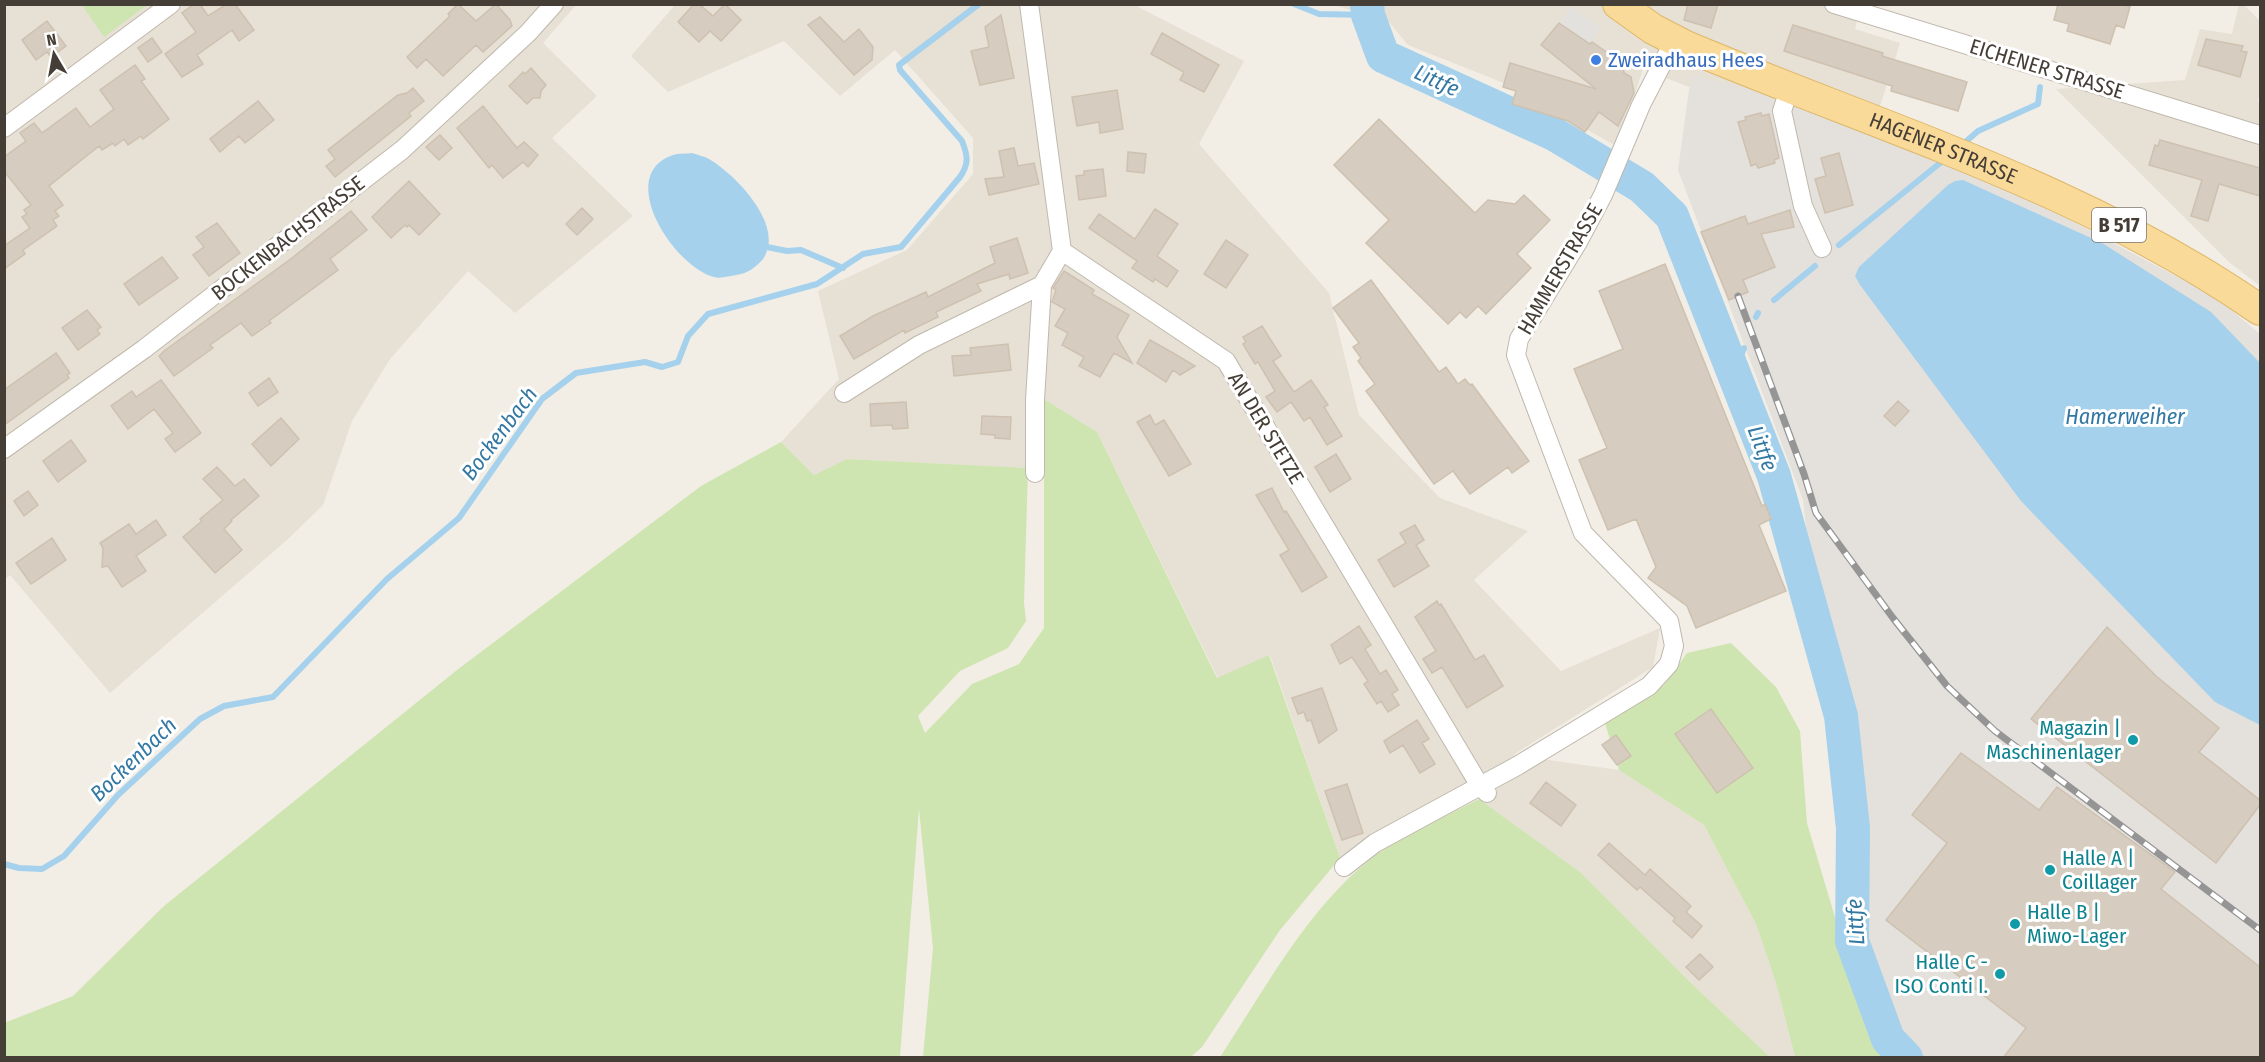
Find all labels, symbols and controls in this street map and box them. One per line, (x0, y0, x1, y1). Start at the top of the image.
north arrow (24, 24, 84, 84)
text: N (45, 30, 58, 50)
street label: EICHENER STRASSE (1967, 33, 2128, 105)
place label: Zweiradhaus Hees (1608, 47, 1764, 73)
marker: Zweiradhaus Hees (1589, 53, 1603, 67)
water label: Littfe (1410, 58, 1463, 102)
street label: HAGENER STRASSE (1866, 107, 2021, 190)
street label: BOCKENBACHSTRASSE (206, 170, 370, 306)
street label: HAMMERSTRASSE (1512, 199, 1608, 339)
road number: B 517 (2092, 208, 2146, 242)
street label: AN DER STETZE (1222, 367, 1310, 489)
water label: Bockenbach (456, 381, 543, 485)
water label: Hamerweiher (2065, 403, 2186, 430)
water label: Littfe (1742, 422, 1783, 475)
water label: Bockenbach (85, 712, 182, 807)
place label: Magazin | Maschinenlager (1986, 715, 2122, 765)
marker: Magazin | Maschinenlager (2126, 733, 2140, 747)
place label: Halle A | Coillager (2062, 845, 2138, 895)
marker: Halle A | Coillager (2043, 863, 2057, 877)
water label: Littfe (1840, 898, 1871, 946)
place label: Halle B | Miwo-Lager (2027, 899, 2127, 949)
marker: Halle B | Miwo-Lager (2008, 917, 2022, 931)
place label: Halle C - ISO Conti I. (1895, 949, 1988, 999)
marker: Halle C - ISO Conti I. (1993, 967, 2007, 981)

